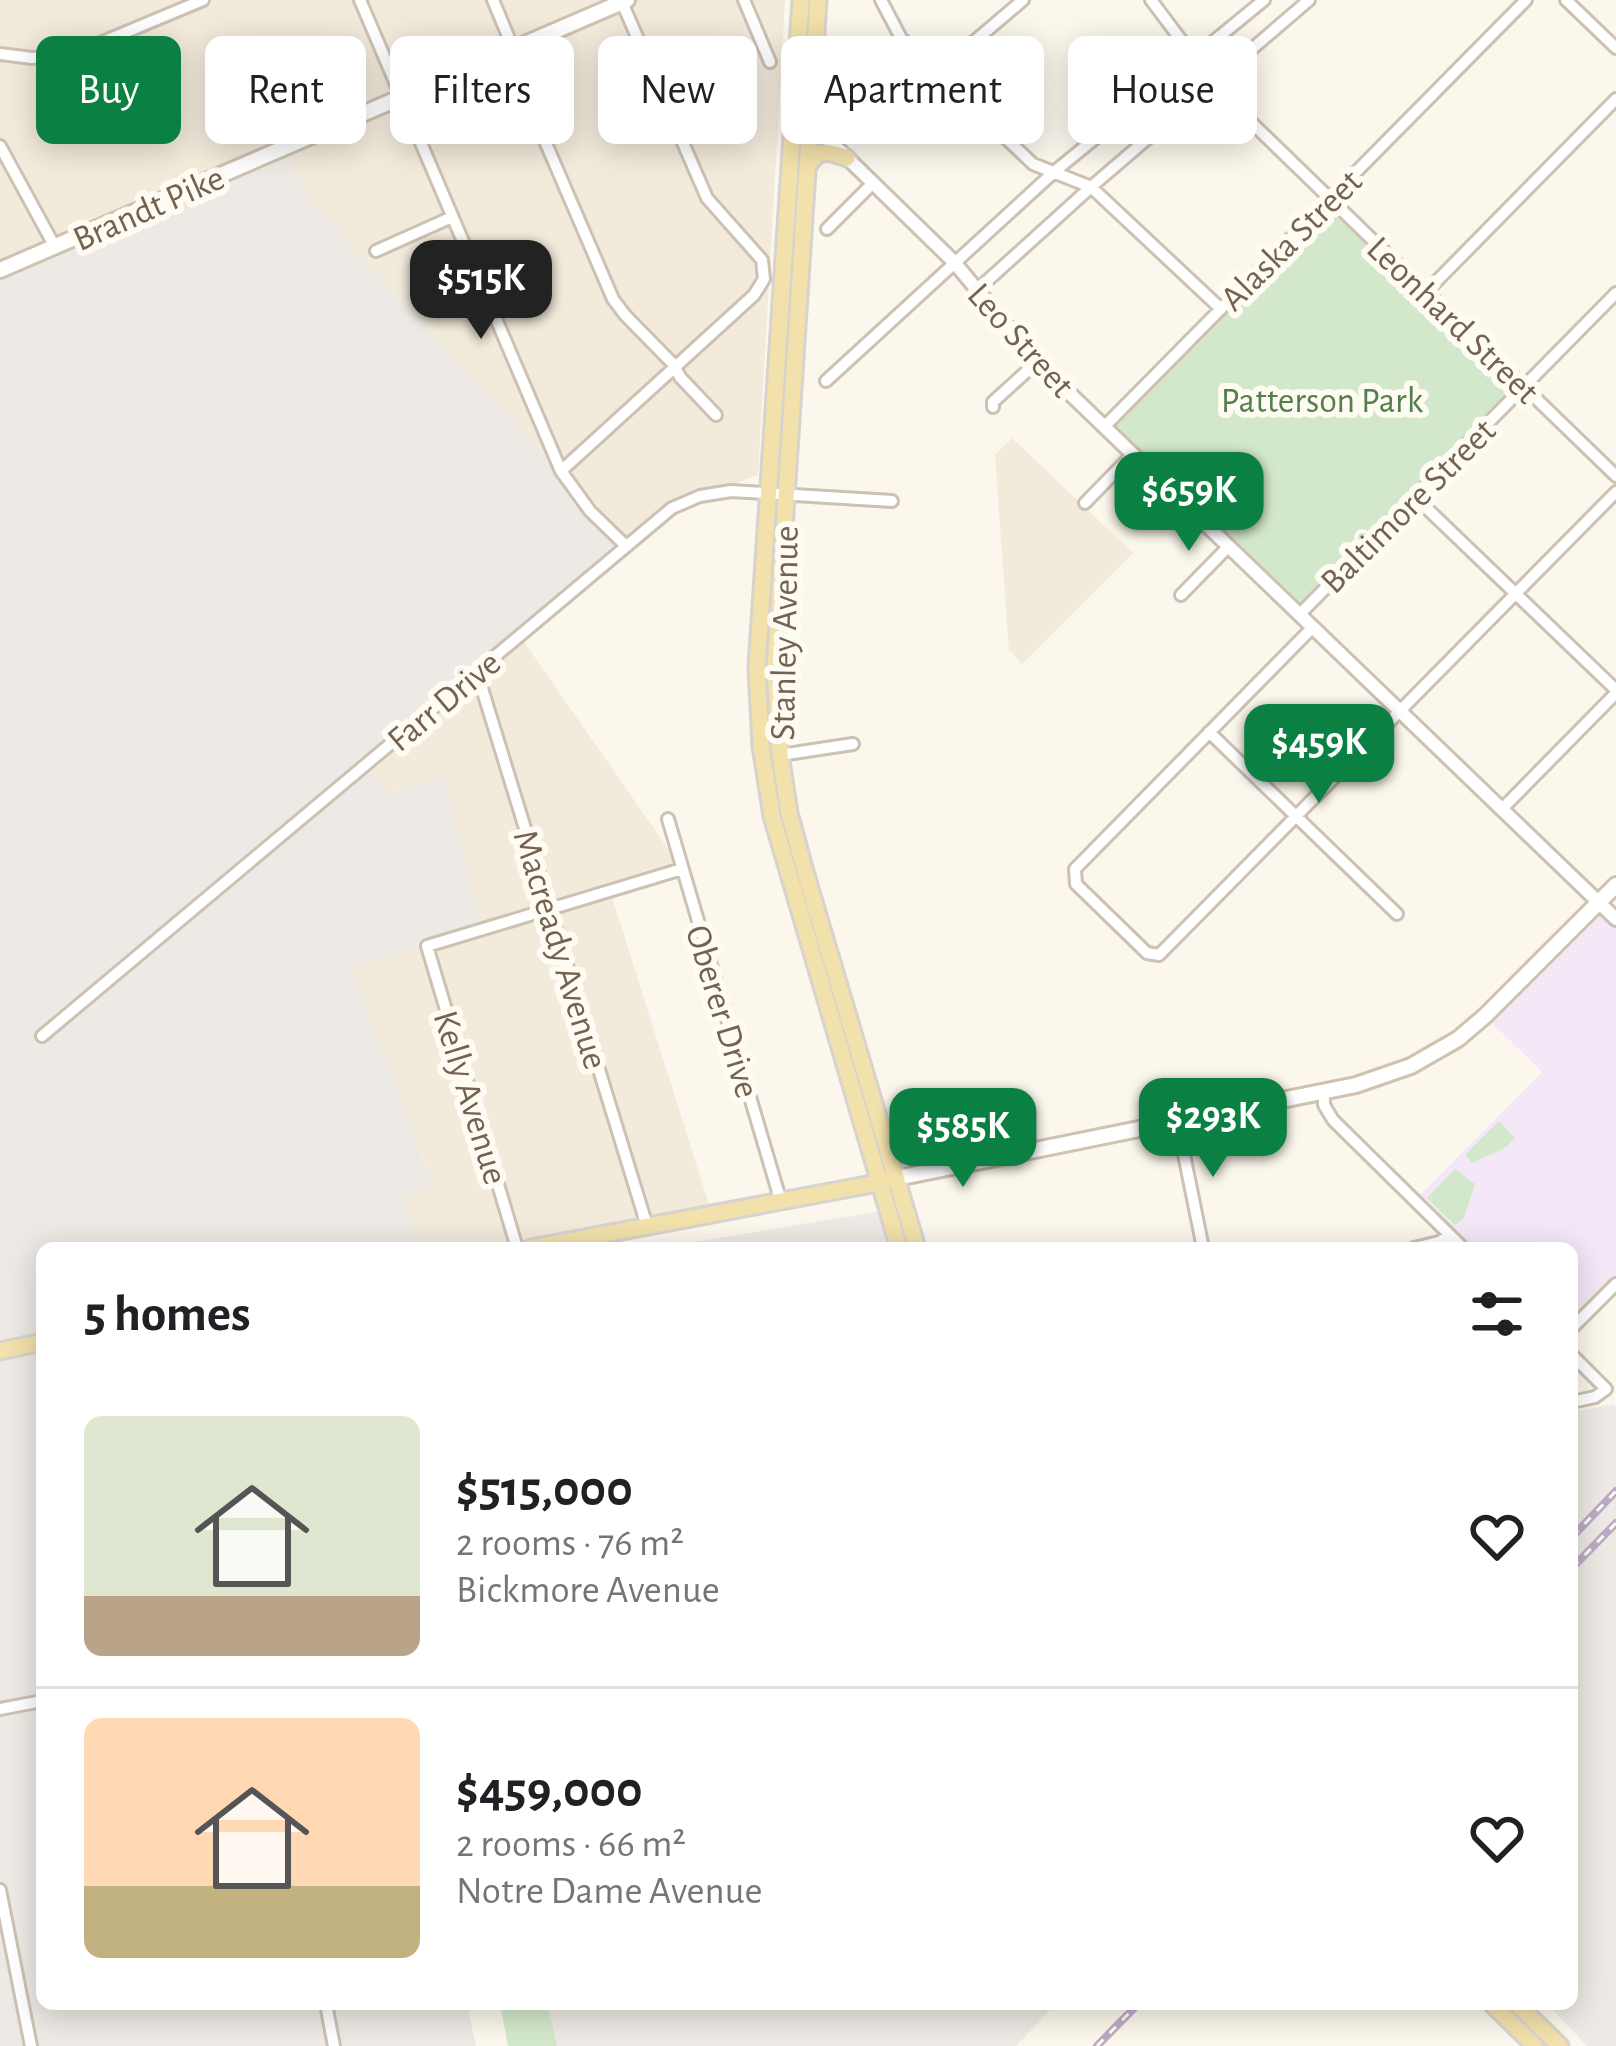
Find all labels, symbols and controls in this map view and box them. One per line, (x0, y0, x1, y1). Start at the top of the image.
chip: Buy (36, 36, 181, 144)
chip: Rent (205, 36, 366, 144)
chip: Filters (390, 36, 574, 144)
chip: New (598, 36, 757, 144)
chip: Apartment (781, 36, 1044, 144)
chip: House (1068, 36, 1257, 144)
street label: Brandt Pike (68, 160, 230, 258)
street label: Alaska Street (1214, 163, 1369, 318)
street label: Leonhard Street (1360, 230, 1546, 411)
pin: $515K (397, 240, 565, 342)
text: $515K (437, 259, 525, 298)
street label: Leo Street (960, 276, 1081, 405)
park label: Patterson Park (1221, 383, 1424, 419)
street label: Baltimore Street (1314, 412, 1503, 600)
pin: $659K (1105, 452, 1273, 554)
text: $659K (1142, 471, 1236, 510)
street label: Stanley Avenue (765, 525, 805, 741)
street label: Farr Drive (381, 644, 508, 759)
pin: $459K (1235, 704, 1403, 806)
text: $459K (1271, 723, 1367, 762)
street label: Macready Avenue (507, 826, 614, 1073)
street label: Oberer Drive (679, 921, 765, 1102)
street label: Kelly Avenue (427, 1007, 514, 1189)
pin: $293K (1129, 1078, 1297, 1180)
pin: $585K (879, 1088, 1047, 1190)
text: $293K (1166, 1097, 1260, 1136)
text: $585K (916, 1107, 1010, 1146)
icon: filters (1464, 1281, 1530, 1347)
text: 5 homes (84, 1289, 251, 1340)
icon: home (180, 1464, 324, 1608)
text: $515,000 (456, 1464, 633, 1515)
icon: heart (1464, 1503, 1530, 1569)
text: 2 rooms · 76 m² (456, 1524, 684, 1563)
text: Bickmore Avenue (456, 1571, 720, 1610)
text: $459,000 (456, 1765, 643, 1816)
icon: home (180, 1766, 324, 1910)
icon: heart (1464, 1805, 1530, 1871)
text: 2 rooms · 66 m² (456, 1825, 686, 1864)
text: Notre Dame Avenue (456, 1872, 763, 1911)

